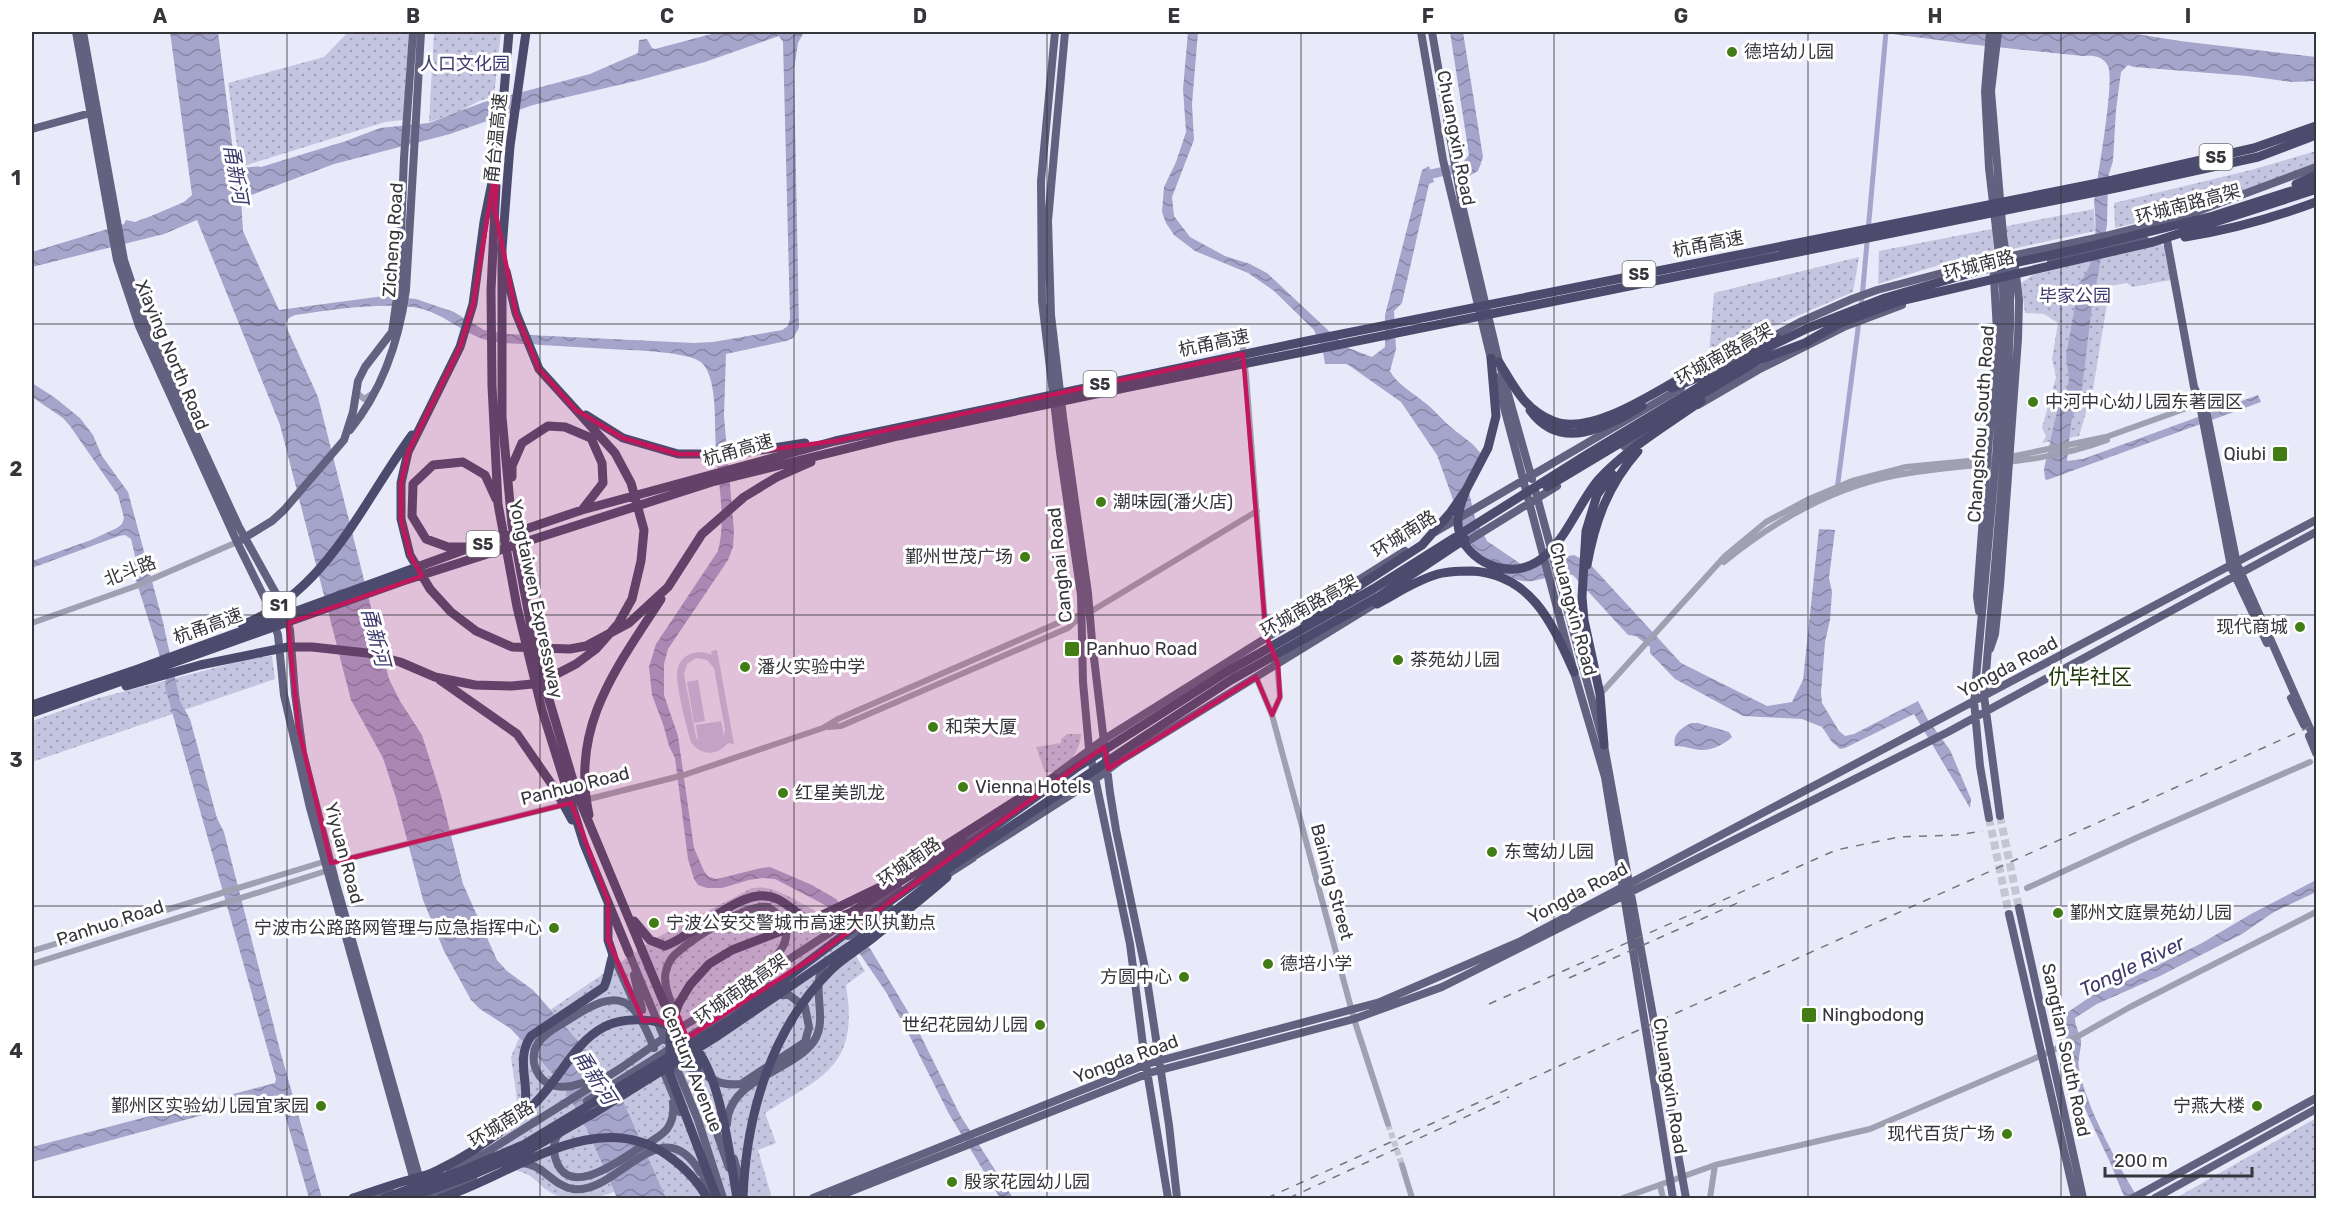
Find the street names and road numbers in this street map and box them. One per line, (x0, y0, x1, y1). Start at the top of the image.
street label: Chuangxin Road (1432, 68, 1480, 208)
street label: 甬台温高速 (480, 92, 512, 184)
road number: S5 (2200, 144, 2232, 170)
street label: 环城南路高架 (2133, 179, 2243, 229)
street label: Zicheng Road (378, 182, 408, 298)
street label: 杭甬高速 (1671, 226, 1745, 262)
street label: 环城南路 (1941, 246, 2017, 284)
road number: S5 (1622, 261, 1656, 287)
street label: Xiaying North Road (130, 277, 214, 433)
street label: 环城南路高架 (1671, 318, 1777, 390)
street label: 杭甬高速 (1176, 325, 1252, 361)
street label: Changshou South Road (1963, 325, 1999, 523)
road number: S5 (1084, 371, 1116, 397)
street label: 杭甬高速 (700, 430, 776, 470)
street label: Yongtaiwen Expressway (504, 497, 568, 701)
street label: Canghai Road (1043, 506, 1077, 624)
street label: 环城南路 (1368, 506, 1440, 562)
road number: S5 (466, 531, 500, 557)
street label: Chuangxin Road (1545, 540, 1601, 678)
street label: 北斗路 (101, 551, 159, 591)
street label: 环城南路高架 (1256, 570, 1362, 642)
road number: S1 (262, 592, 296, 618)
street label: 杭甬高速 (170, 603, 246, 649)
street label: Yongda Road (1954, 632, 2062, 702)
street label: Panhuo Road (518, 762, 632, 810)
street label: Yiyuan Road (320, 800, 368, 906)
street label: Baining Street (1306, 821, 1358, 943)
street label: 环城南路 (873, 832, 945, 892)
street label: Yongda Road (1524, 858, 1632, 928)
street label: Panhuo Road (54, 895, 166, 951)
street label: 环城南路高架 (690, 949, 792, 1029)
street label: Sangtian South Road (2037, 961, 2095, 1139)
street label: Century Avenue (657, 1003, 727, 1135)
street label: Chuangxin Road (1648, 1016, 1692, 1156)
street label: Yongda Road (1071, 1030, 1181, 1088)
street label: 环城南路 (464, 1096, 538, 1152)

